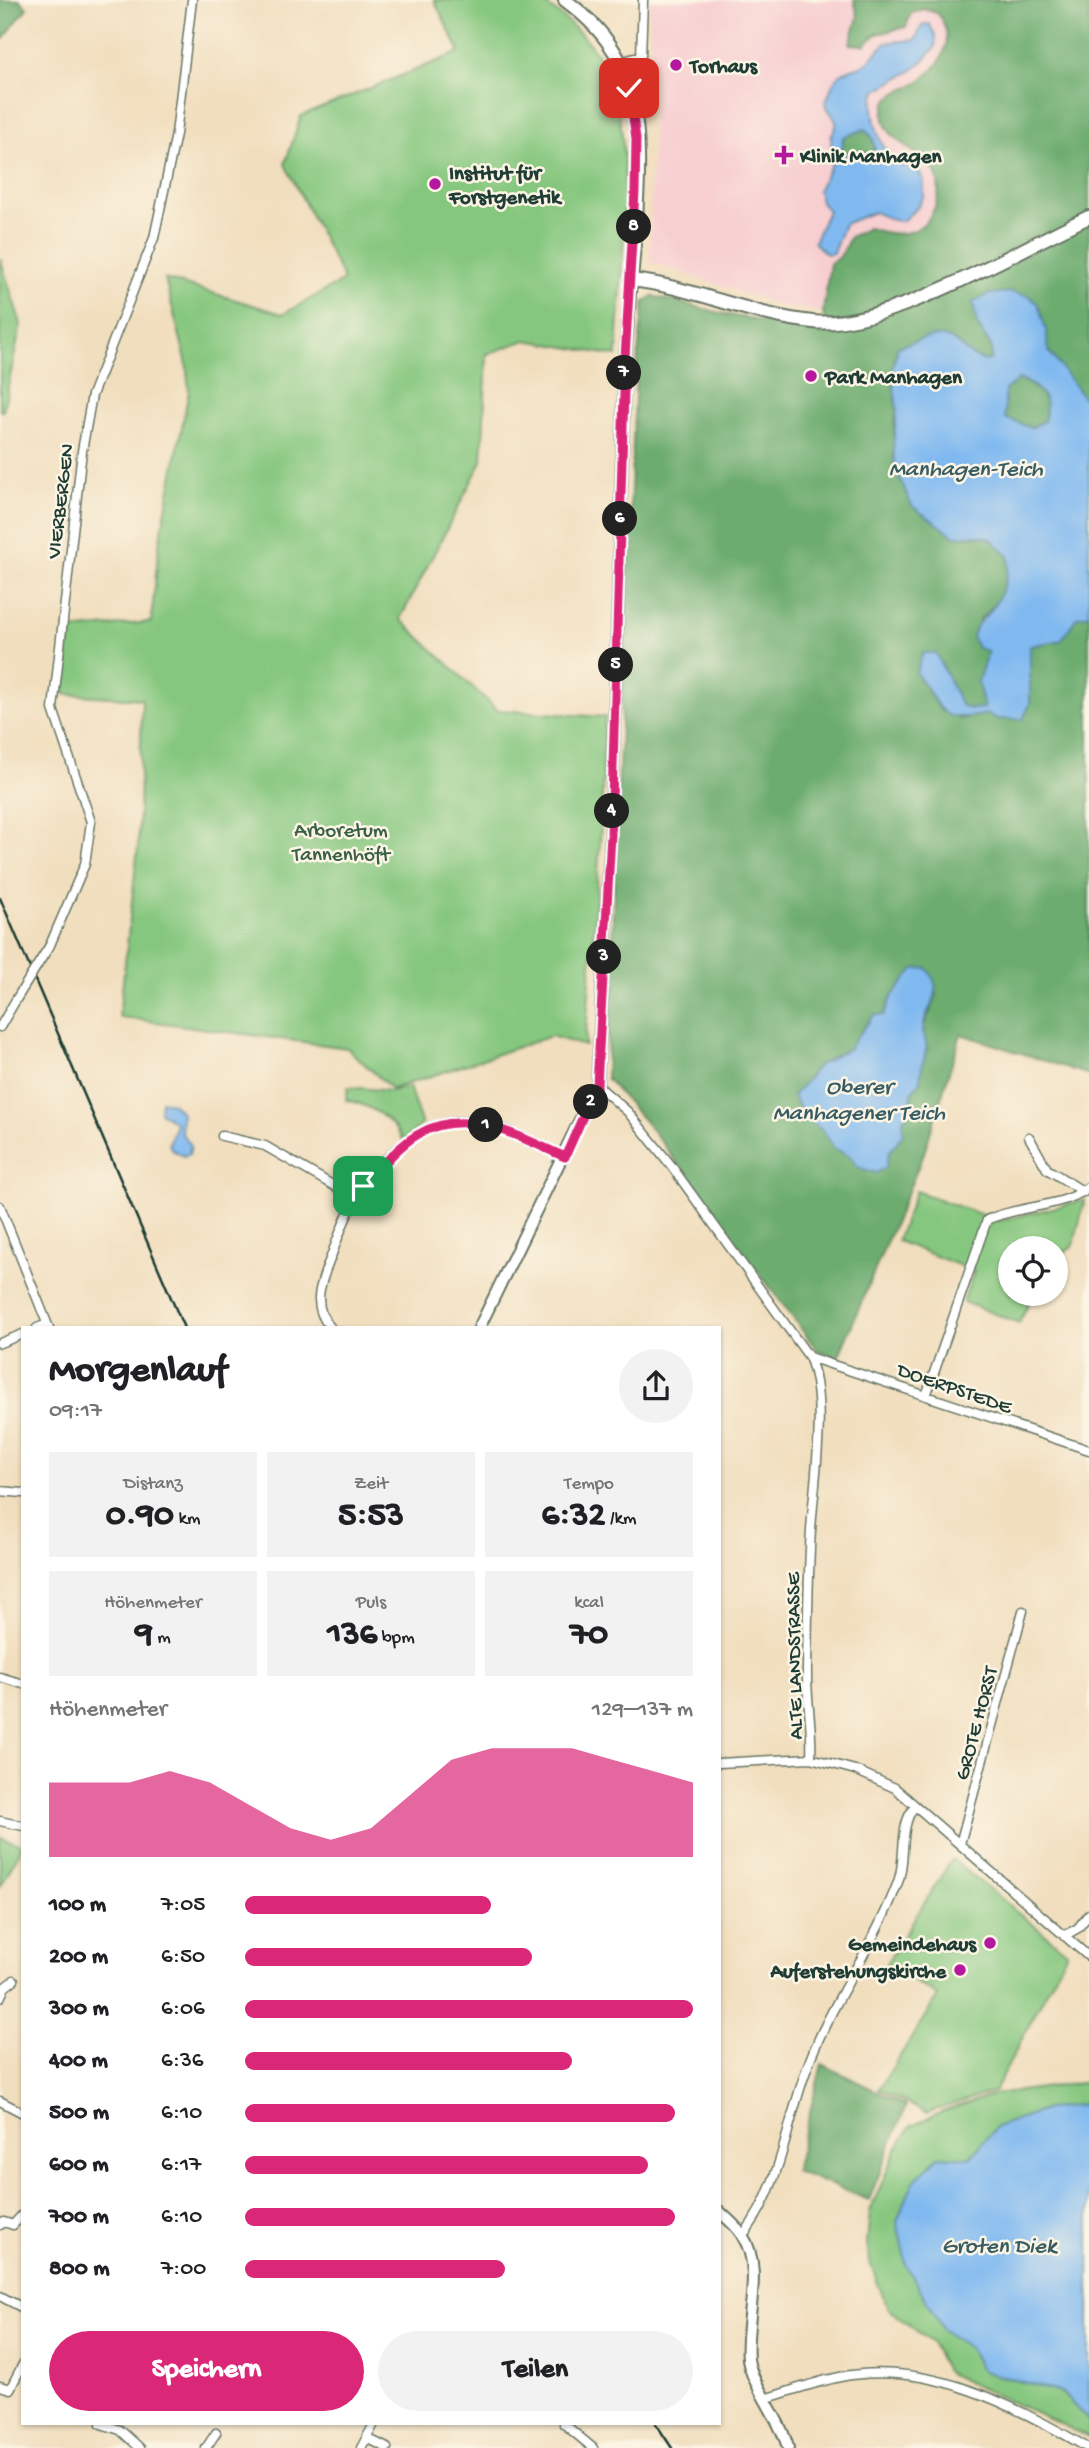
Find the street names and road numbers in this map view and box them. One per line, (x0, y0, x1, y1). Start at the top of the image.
street label: VIERBERGEN (43, 442, 82, 561)
street label: DOERPSTEDE (891, 1358, 1015, 1422)
street label: ALTE LANDSTRASSE (783, 1571, 810, 1740)
street label: GROTE HORST (951, 1664, 1006, 1783)

